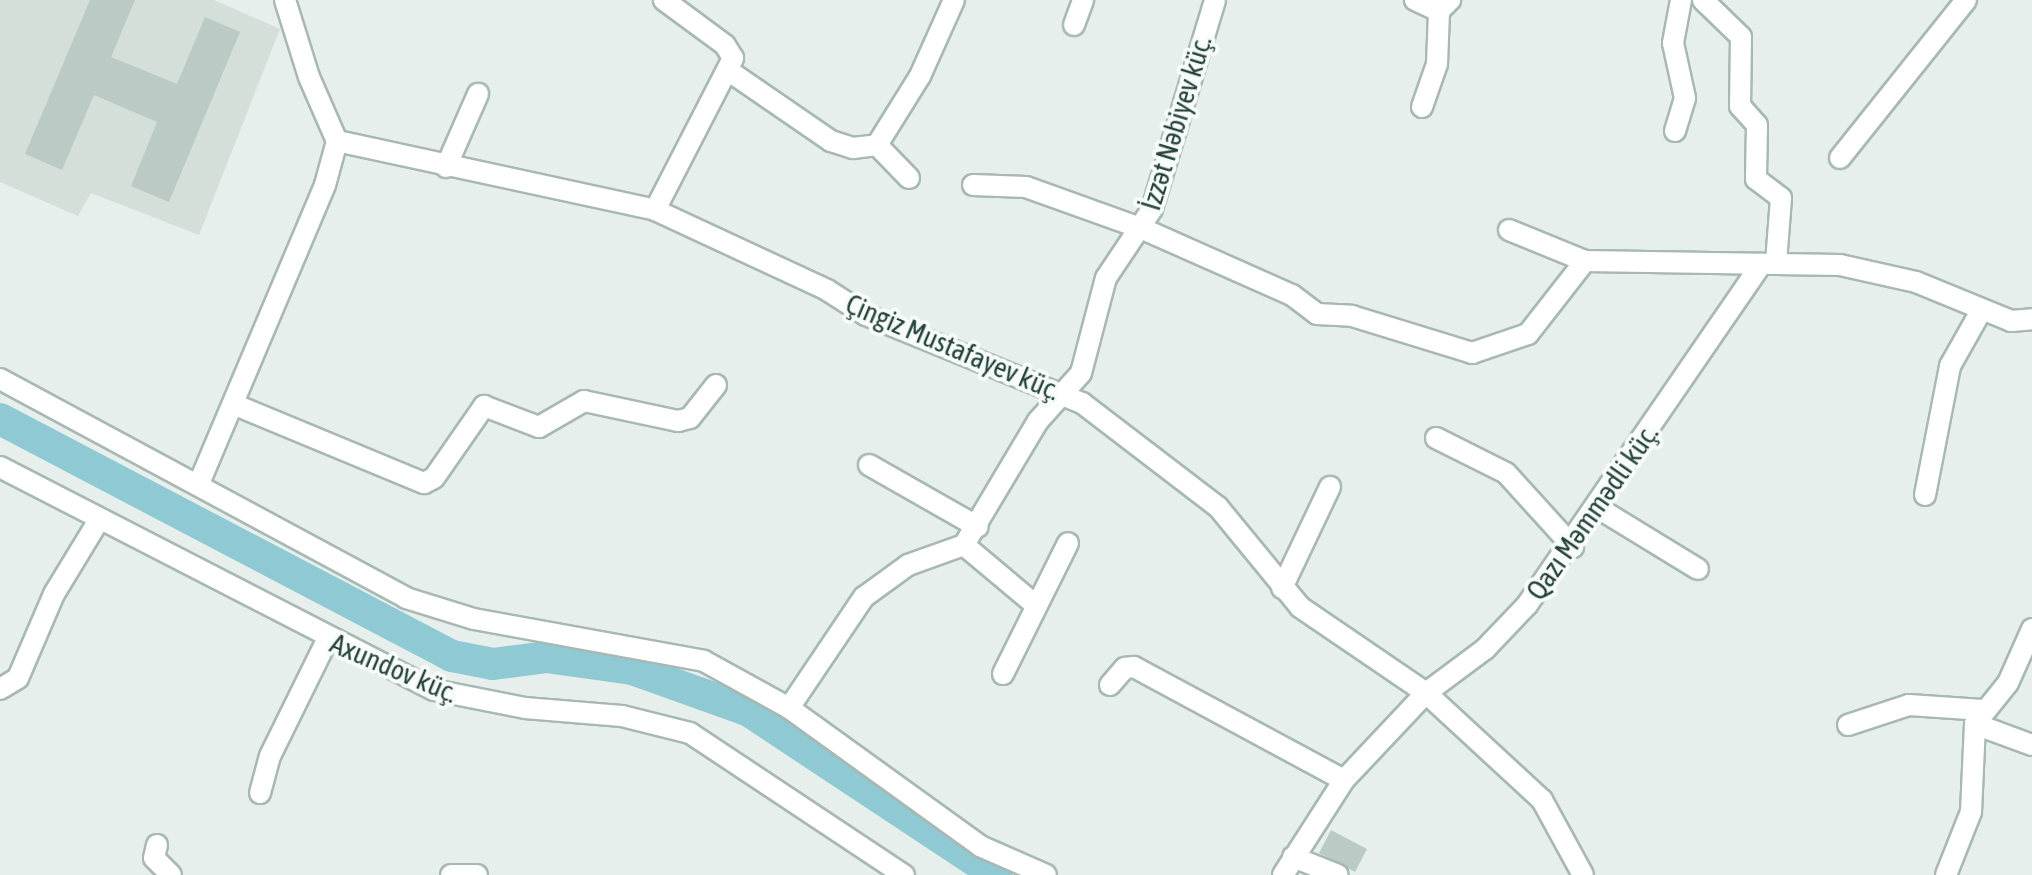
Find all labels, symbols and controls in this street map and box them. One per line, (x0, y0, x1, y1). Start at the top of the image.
street label: İzzət Nəbiyev küç. (1134, 32, 1218, 214)
street label: Çingiz Mustafayev küç. (841, 287, 1065, 407)
street label: Qazı Məmmədli küç. (1519, 418, 1665, 606)
street label: Axundov küç. (325, 626, 463, 710)

